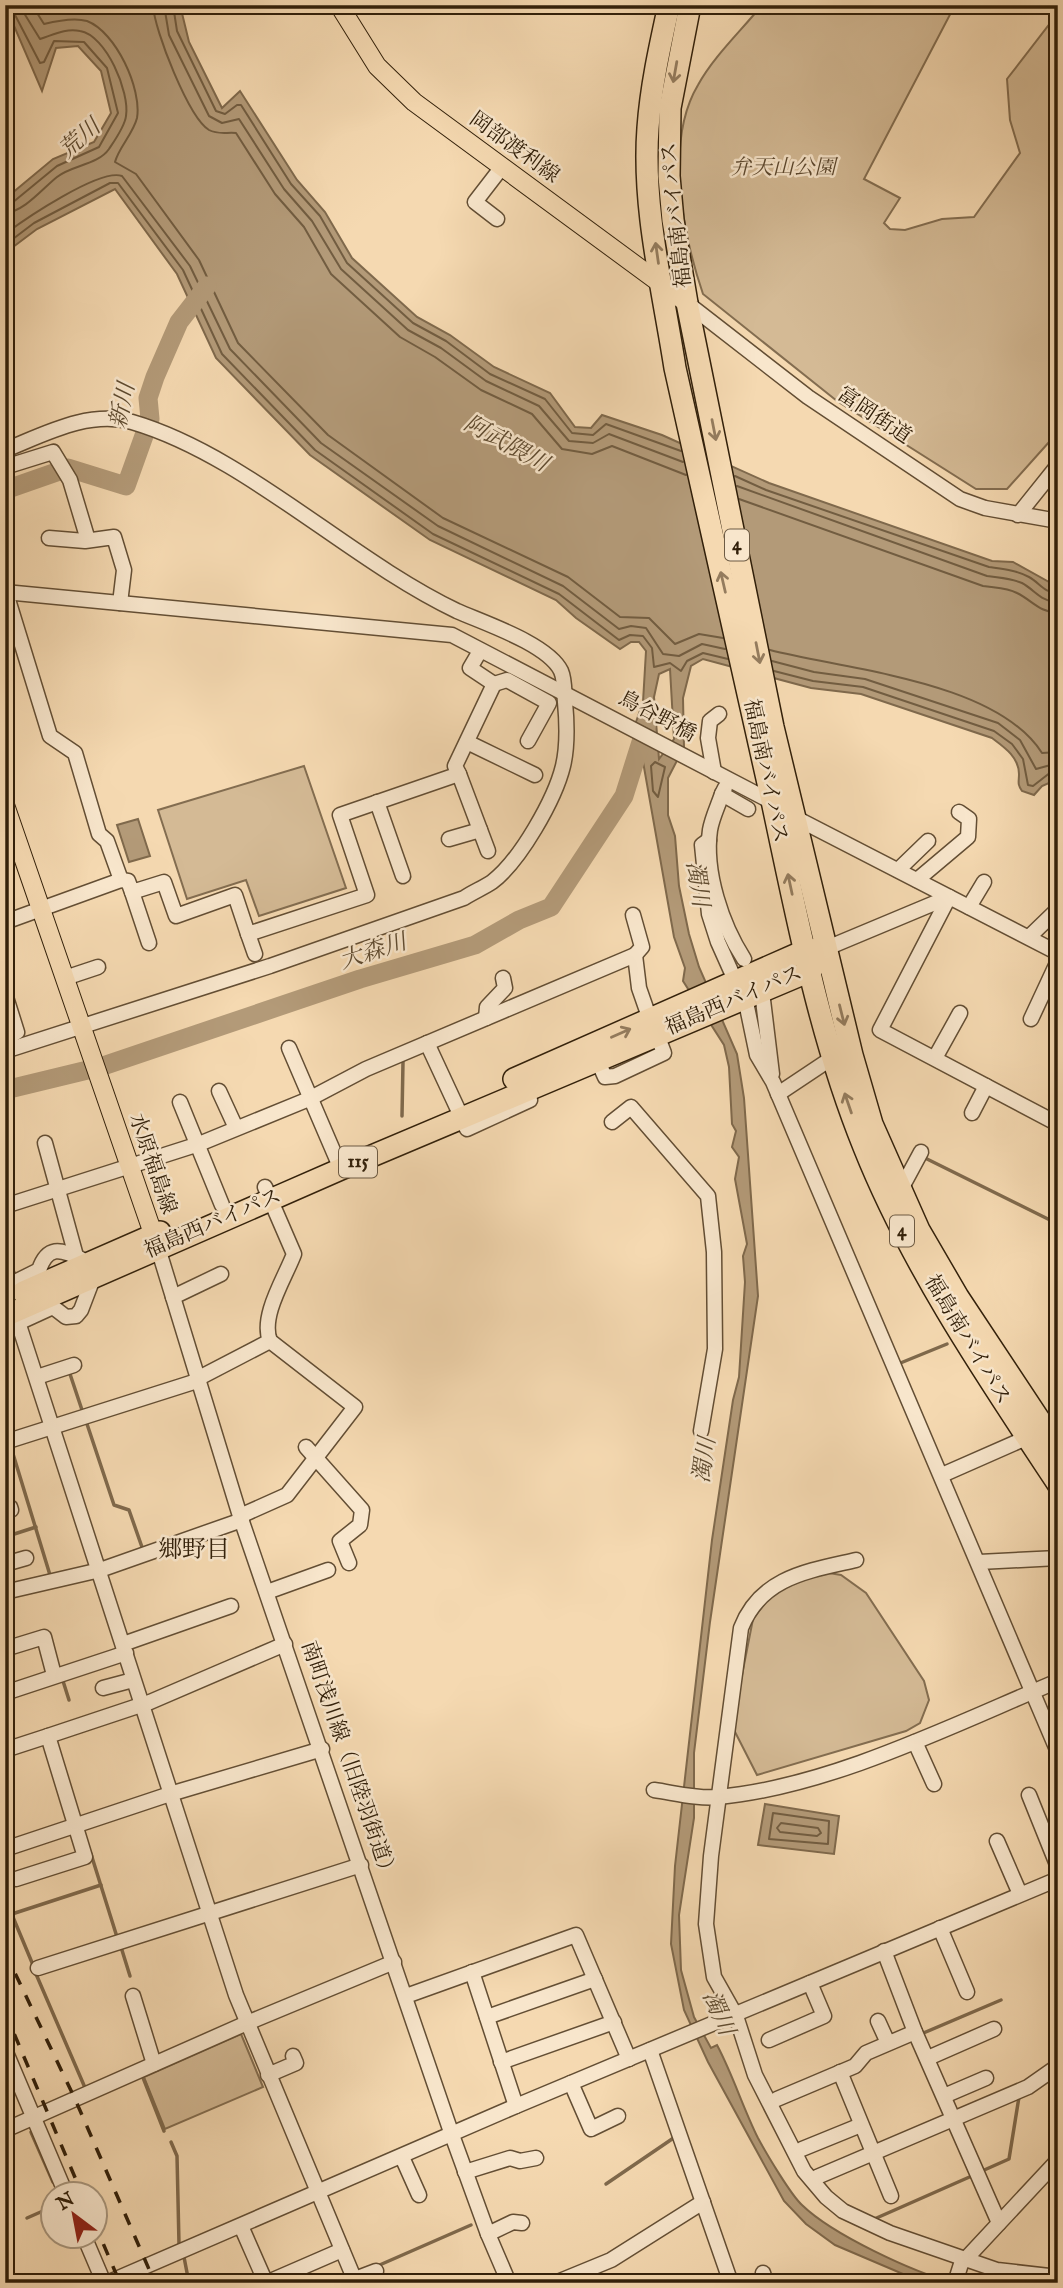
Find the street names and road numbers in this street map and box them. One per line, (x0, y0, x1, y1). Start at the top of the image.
street label: 岡部渡利線 (464, 106, 564, 190)
street label: 福島南バイパス (656, 141, 698, 289)
street label: 富岡街道 (832, 381, 916, 451)
road number: 4 (725, 530, 749, 560)
street label: 鳥谷野橋 (614, 685, 700, 749)
street label: 福島南バイパス (737, 696, 793, 846)
street label: 福島西バイパス (661, 960, 807, 1042)
street label: 水原福島線 (122, 1110, 182, 1218)
road number: 115 (339, 1146, 377, 1178)
street label: 福島西バイパス (140, 1183, 286, 1265)
road number: 4 (890, 1216, 914, 1246)
street label: 福島南バイパス (918, 1270, 1016, 1410)
street label: 南町浅川線（旧陸羽街道） (294, 1637, 402, 1885)

